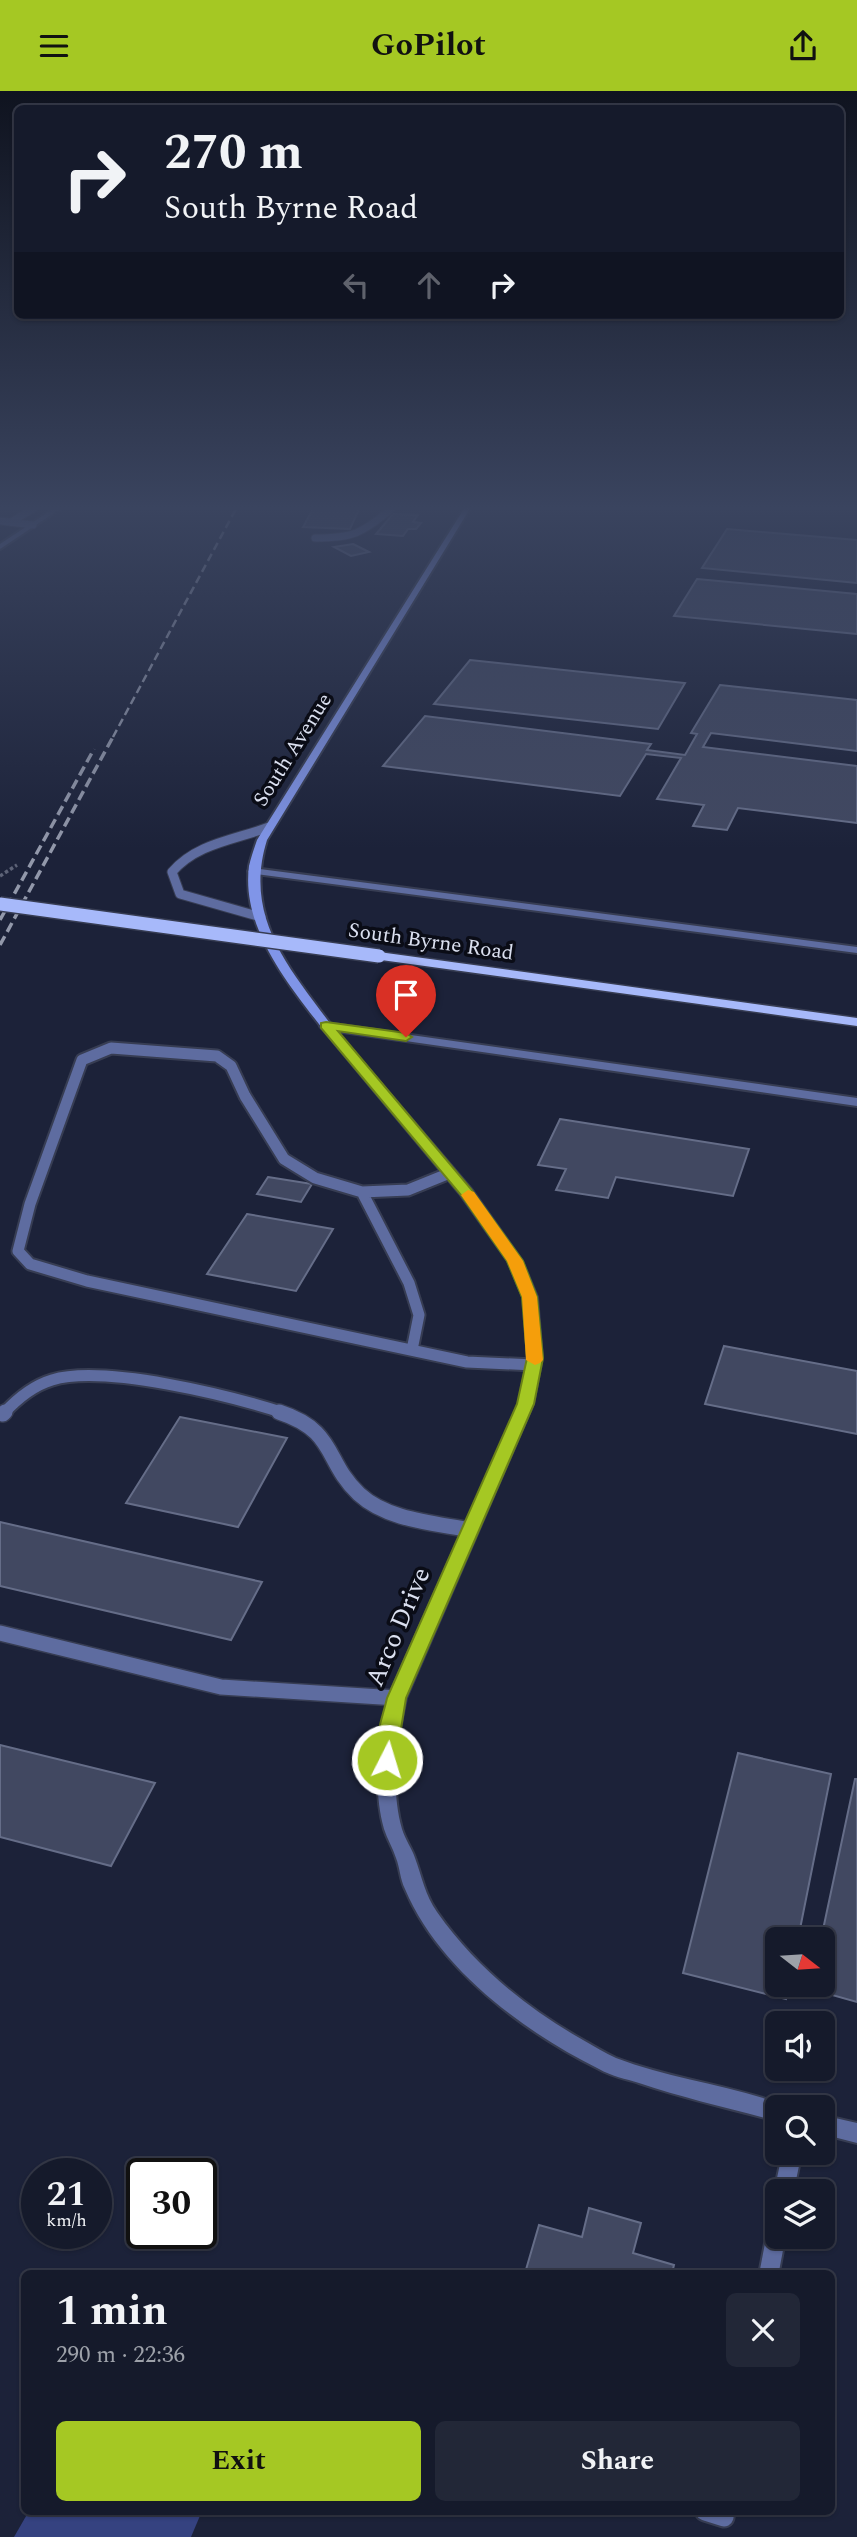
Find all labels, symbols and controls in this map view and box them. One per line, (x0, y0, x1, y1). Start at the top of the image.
text: GoPilot (371, 21, 486, 70)
icon: menu (35, 27, 73, 65)
icon: share (784, 27, 822, 65)
text: 270 m (164, 116, 303, 191)
icon: right (49, 133, 140, 224)
text: South Byrne Road (164, 184, 418, 233)
icon: left (337, 266, 375, 304)
icon: ahead (410, 266, 448, 304)
icon: right (483, 266, 521, 304)
street label: South Avenue (245, 687, 341, 813)
street label: South Byrne Road (346, 915, 516, 969)
pin (376, 965, 436, 1037)
icon: arrive (387, 976, 425, 1014)
street label: Arco Drive (355, 1561, 441, 1693)
position arrow (350, 1723, 424, 1797)
north arrow (765, 1927, 835, 1997)
map controls (765, 1927, 835, 2249)
button: sound (765, 2011, 835, 2081)
button: search (765, 2095, 835, 2165)
speed limit sign: 30 (126, 2158, 217, 2249)
text: 21 (47, 2168, 86, 2221)
button: layers (765, 2179, 835, 2249)
text: km/h (46, 2207, 87, 2234)
text: 1 min (56, 2280, 168, 2343)
button: close (726, 2293, 800, 2367)
text: 290 m · 22:36 (56, 2338, 185, 2373)
button: Exit (56, 2421, 421, 2501)
button: Share (435, 2421, 800, 2501)

